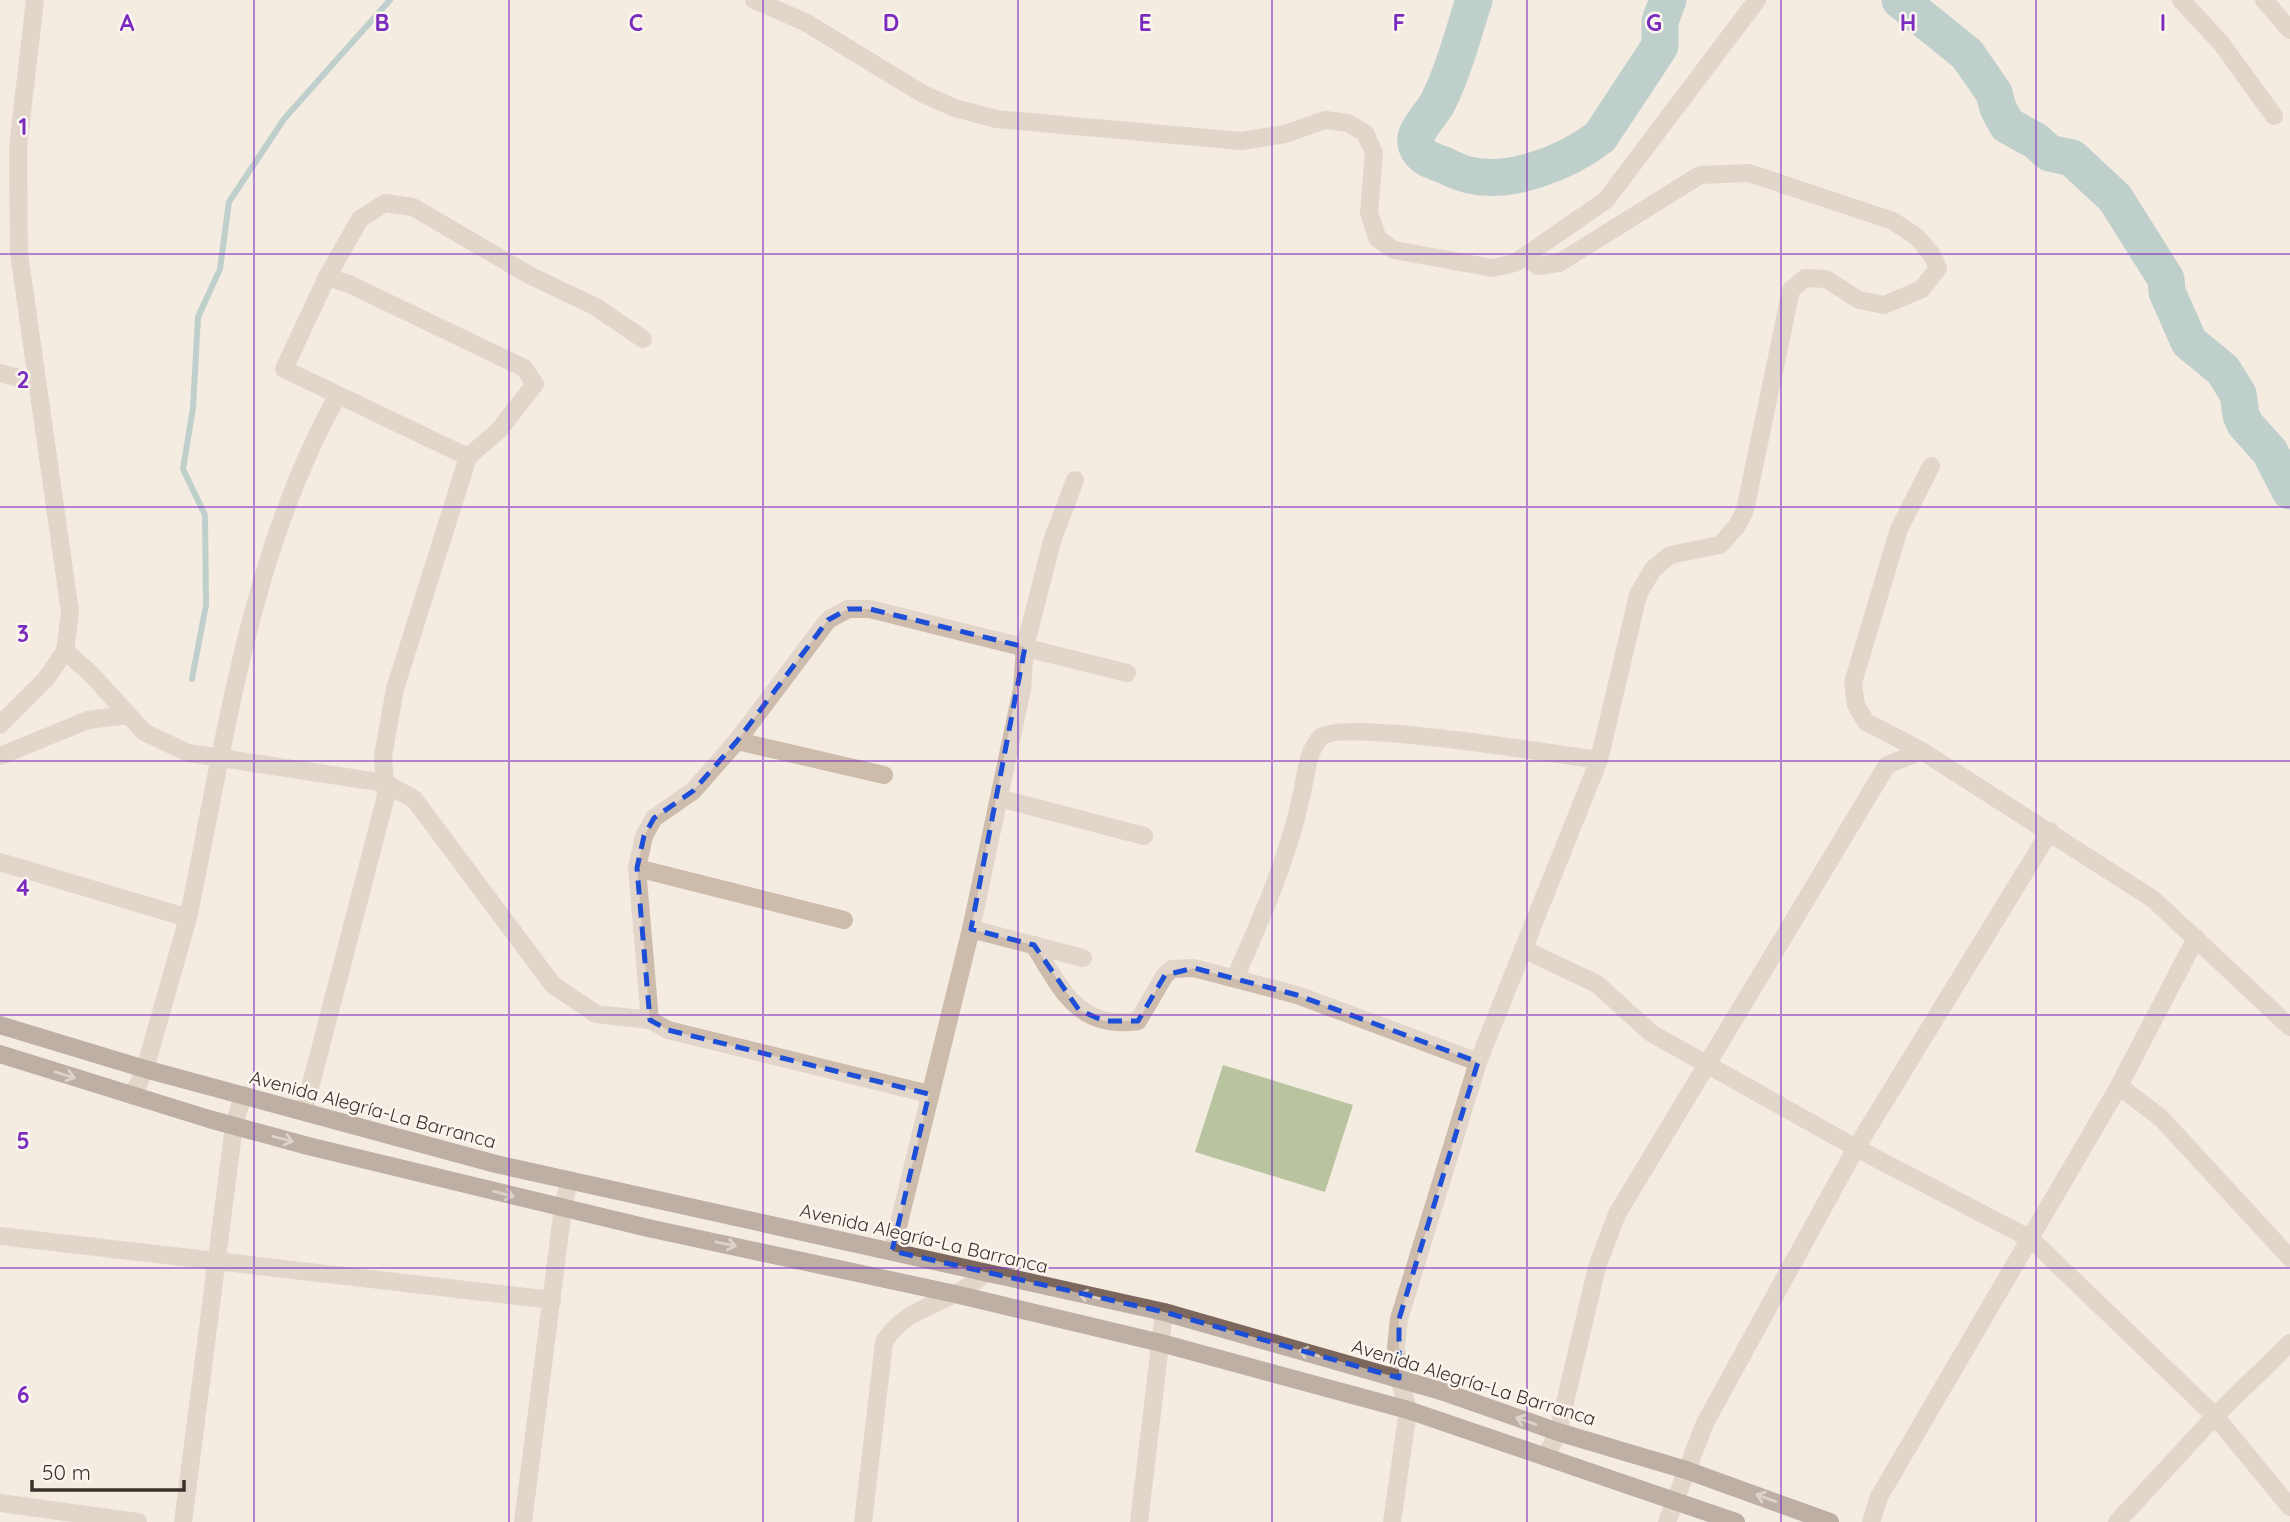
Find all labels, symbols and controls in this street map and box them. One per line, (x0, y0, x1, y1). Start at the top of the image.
text: A (120, 8, 135, 37)
text: B (374, 8, 390, 37)
text: C (629, 8, 643, 37)
text: D (883, 8, 899, 37)
text: E (1138, 8, 1152, 37)
text: F (1393, 8, 1405, 37)
text: G (1646, 8, 1662, 37)
text: H (1900, 8, 1916, 37)
text: I (2160, 8, 2166, 37)
text: 1 (19, 112, 27, 141)
text: 2 (16, 365, 30, 394)
text: 3 (17, 619, 29, 648)
text: 4 (16, 873, 30, 902)
street label: Avenida Alegría-La Barranca (247, 1065, 499, 1153)
one-way arrow (54, 1069, 76, 1082)
text: 5 (16, 1126, 30, 1155)
one-way arrow (271, 1133, 294, 1146)
one-way arrow (492, 1187, 515, 1201)
street label: Avenida Alegría-La Barranca (798, 1198, 1050, 1278)
one-way arrow (714, 1238, 737, 1252)
one-way arrow (1078, 1289, 1101, 1302)
street label: Avenida Alegría-La Barranca (1349, 1333, 1599, 1431)
one-way arrow (1298, 1346, 1321, 1359)
text: 6 (17, 1380, 29, 1409)
one-way arrow (1515, 1414, 1537, 1426)
scale bar (32, 1448, 184, 1492)
text: 50 m (42, 1459, 91, 1485)
one-way arrow (1755, 1491, 1777, 1503)

